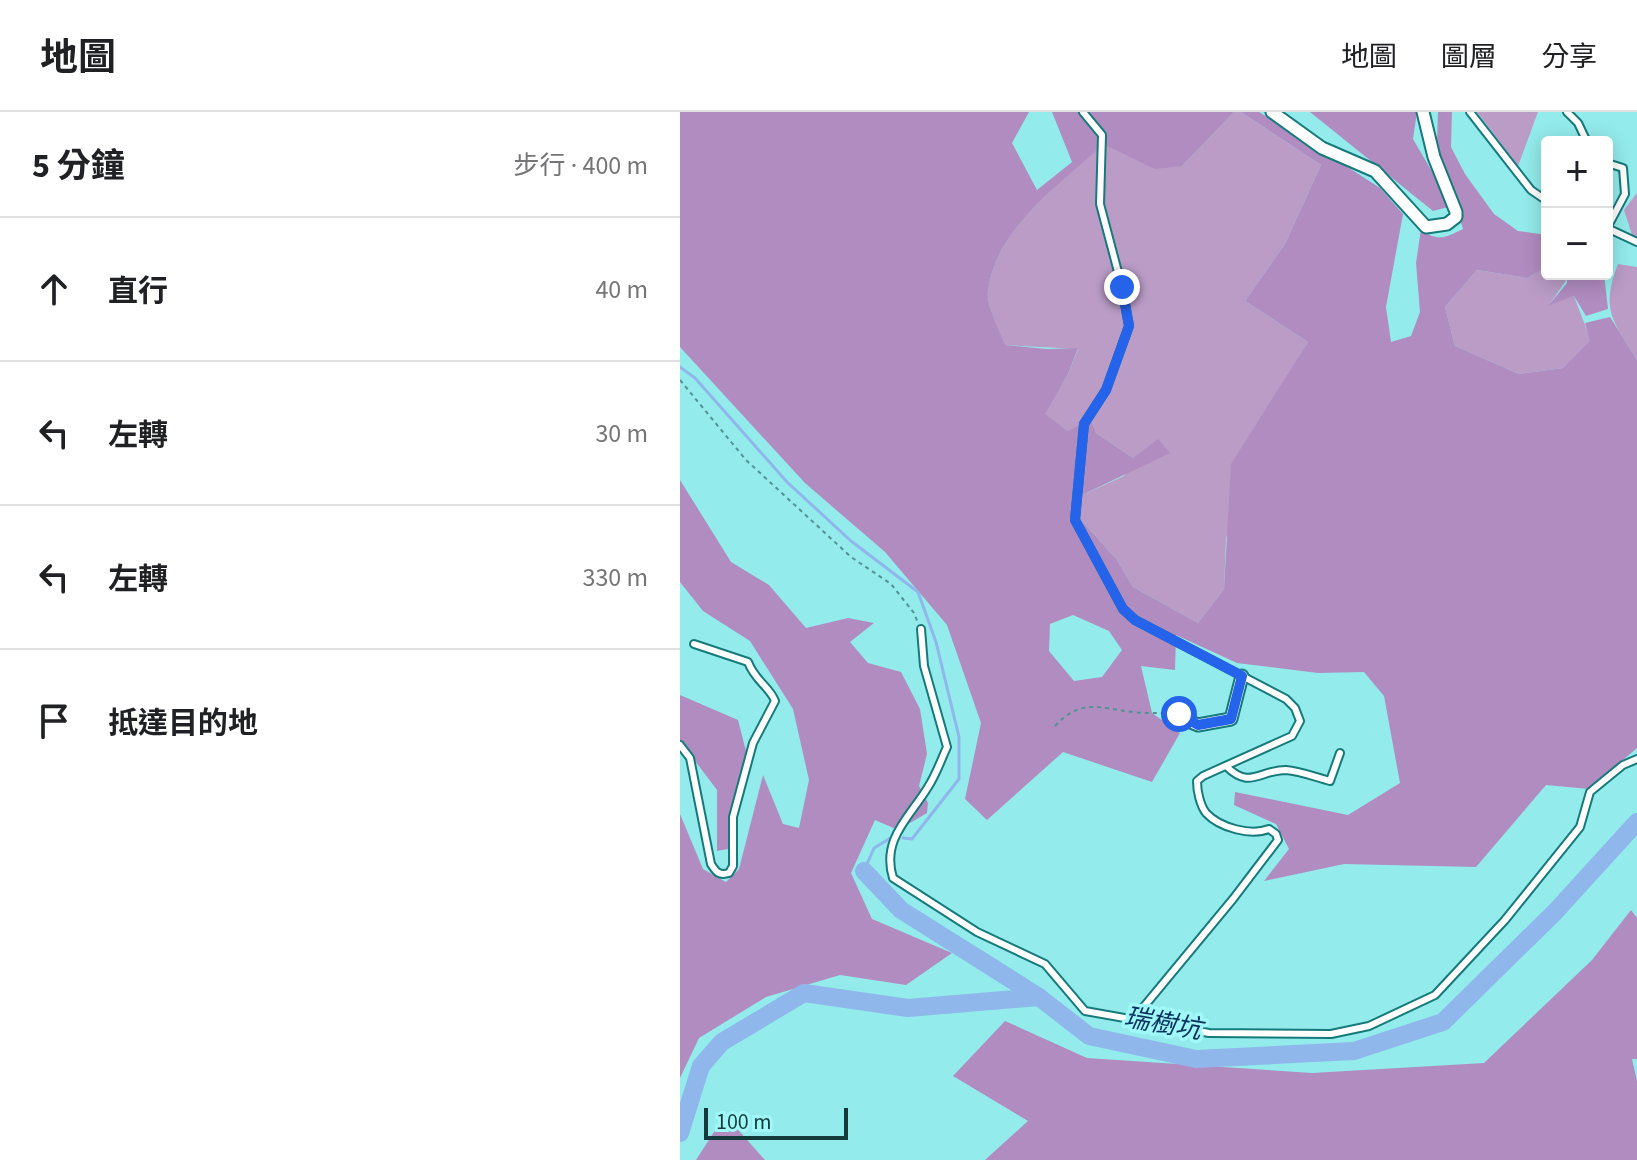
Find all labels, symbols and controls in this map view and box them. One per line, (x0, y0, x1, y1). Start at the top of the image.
text: 地圖 (40, 31, 116, 85)
text: 地圖 (1341, 37, 1397, 77)
text: 圖層 (1441, 37, 1497, 77)
text: 分享 (1541, 37, 1597, 77)
map controls (1541, 136, 1613, 280)
button: + (1541, 136, 1613, 208)
text: 5 分鐘 (32, 142, 125, 191)
text: 步行 · 400 m (514, 147, 648, 184)
button: − (1541, 208, 1613, 280)
icon: ahead (32, 267, 76, 311)
route end (1104, 269, 1140, 305)
text: 直行 (108, 270, 168, 313)
text: 40 m (595, 271, 648, 308)
icon: left (32, 411, 76, 455)
text: 左轉 (108, 414, 168, 457)
text: 30 m (595, 415, 648, 452)
icon: left (32, 555, 76, 599)
text: 左轉 (108, 558, 168, 601)
text: 330 m (582, 559, 648, 596)
route start (1161, 696, 1197, 732)
icon: arrive (32, 699, 76, 743)
text: 抵達目的地 (108, 702, 258, 745)
water label: 瑞樹坑 (1121, 998, 1208, 1049)
scale bar (704, 1104, 848, 1140)
text: 100 m (716, 1106, 771, 1138)

